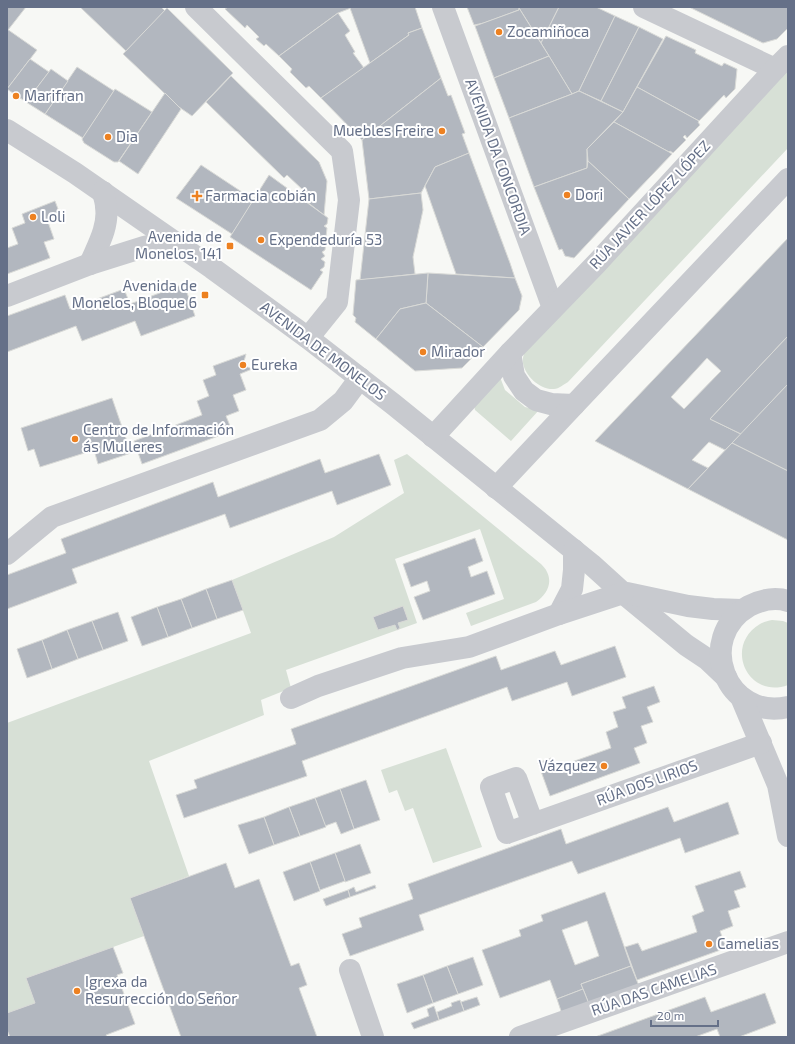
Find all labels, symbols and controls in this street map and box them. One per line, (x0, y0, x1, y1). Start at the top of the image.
place label: Zocamiñoca (507, 22, 589, 40)
marker: Zocamiñoca (494, 27, 504, 37)
street label: AVENIDA DA CONCORDIA (462, 76, 536, 238)
place label: Marifran (24, 86, 84, 104)
marker: Marifran (11, 91, 21, 101)
place label: Muebles Freire (333, 121, 434, 139)
marker: Muebles Freire (437, 126, 447, 136)
place label: Dia (116, 127, 138, 145)
marker: Dia (103, 132, 113, 142)
street label: RÚA JAVIER LÓPEZ LÓPEZ (585, 136, 713, 272)
place label: Dori (575, 185, 603, 203)
place label: Farmacia cobián (205, 186, 316, 204)
marker: Dori (562, 190, 572, 200)
marker: Farmacia cobián (192, 191, 202, 201)
place label: Loli (41, 207, 65, 225)
marker: Loli (28, 212, 38, 222)
place label: Avenida de Monelos, 141 (135, 227, 222, 262)
place label: Expendeduría 53 (269, 230, 382, 248)
marker: Expendeduría 53 (256, 235, 266, 245)
marker: Avenida de Monelos, 141 (225, 241, 235, 251)
place label: Avenida de Monelos, Bloque 6 (72, 276, 197, 311)
marker: Avenida de Monelos, Bloque 6 (200, 290, 210, 300)
street label: AVENIDA DE MONELOS (257, 297, 390, 403)
place label: Mirador (431, 342, 485, 360)
marker: Mirador (418, 347, 428, 357)
place label: Eureka (251, 355, 298, 373)
marker: Eureka (238, 360, 248, 370)
place label: Centro de Información ás Mulleres (83, 420, 234, 455)
marker: Centro de Información ás Mulleres (70, 434, 80, 444)
street label: RÚA DOS LIRIOS (594, 755, 700, 809)
place label: Vázquez (539, 756, 596, 774)
marker: Vázquez (599, 761, 609, 771)
place label: Camelias (717, 934, 779, 952)
marker: Camelias (704, 939, 714, 949)
street label: RÚA DAS CAMELIAS (589, 959, 719, 1019)
place label: Igrexa da Resurrección do Señor (85, 972, 237, 1007)
marker: Igrexa da Resurrección do Señor (72, 986, 82, 996)
scale bar (651, 1002, 718, 1028)
text: 20 m (657, 1008, 684, 1022)

